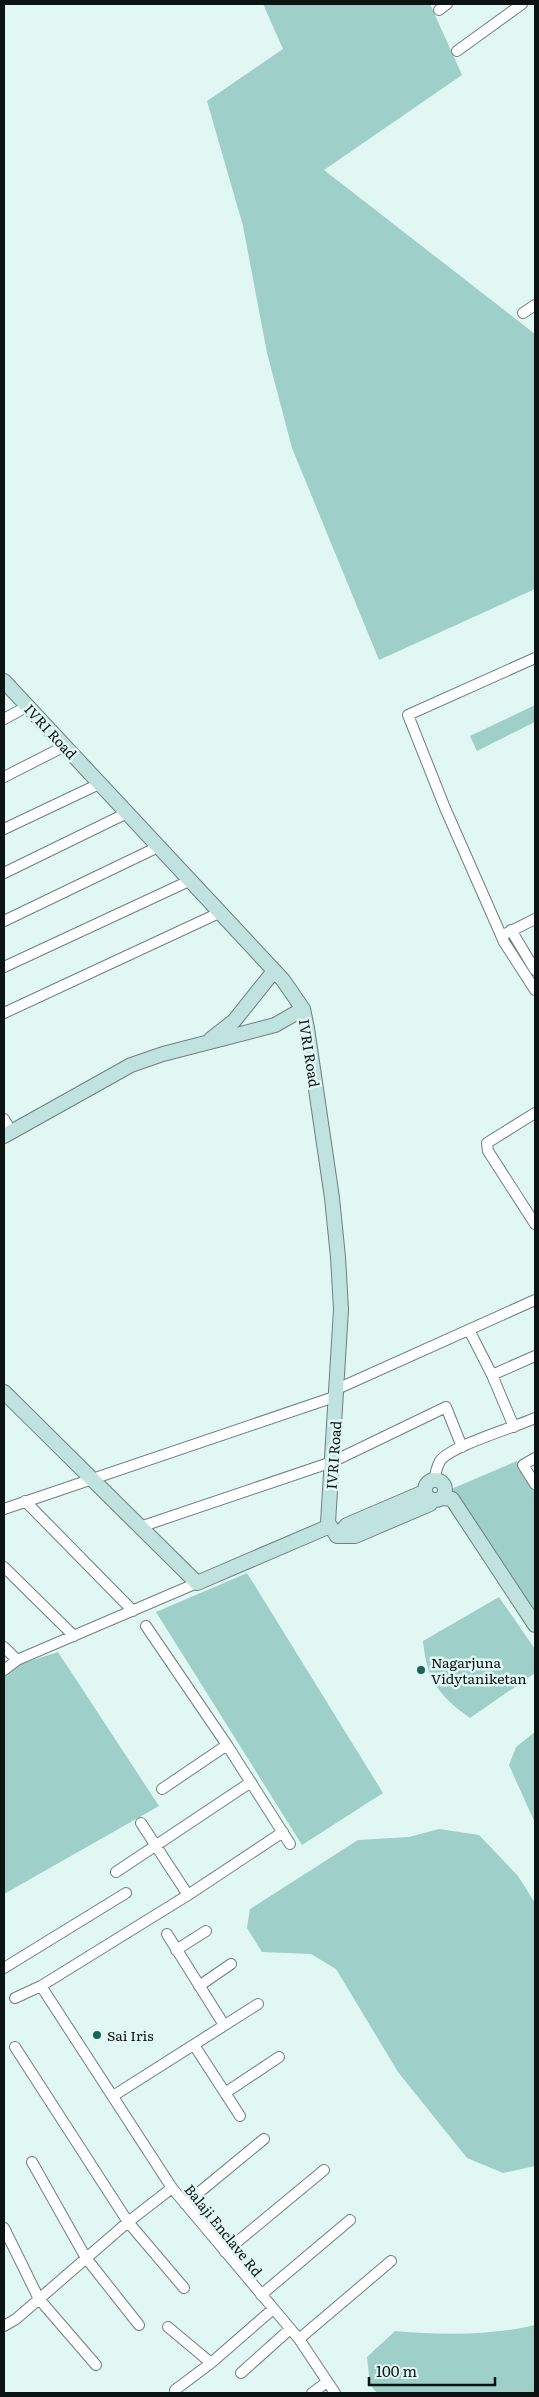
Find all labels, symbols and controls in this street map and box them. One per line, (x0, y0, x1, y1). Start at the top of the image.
street label: IVRI Road (20, 699, 82, 763)
street label: IVRI Road (295, 1017, 325, 1089)
street label: IVRI Road (321, 1420, 345, 1490)
place label: Nagarjuna Vidytaniketan (431, 1652, 526, 1688)
marker: Nagarjuna Vidytaniketan (415, 1664, 427, 1676)
place label: Sai Iris (107, 2025, 154, 2045)
marker: Sai Iris (91, 2029, 103, 2041)
street label: Balaji Enclave Rd (180, 2180, 268, 2281)
scale bar (369, 2354, 495, 2386)
text: 100 m (376, 2359, 417, 2382)

